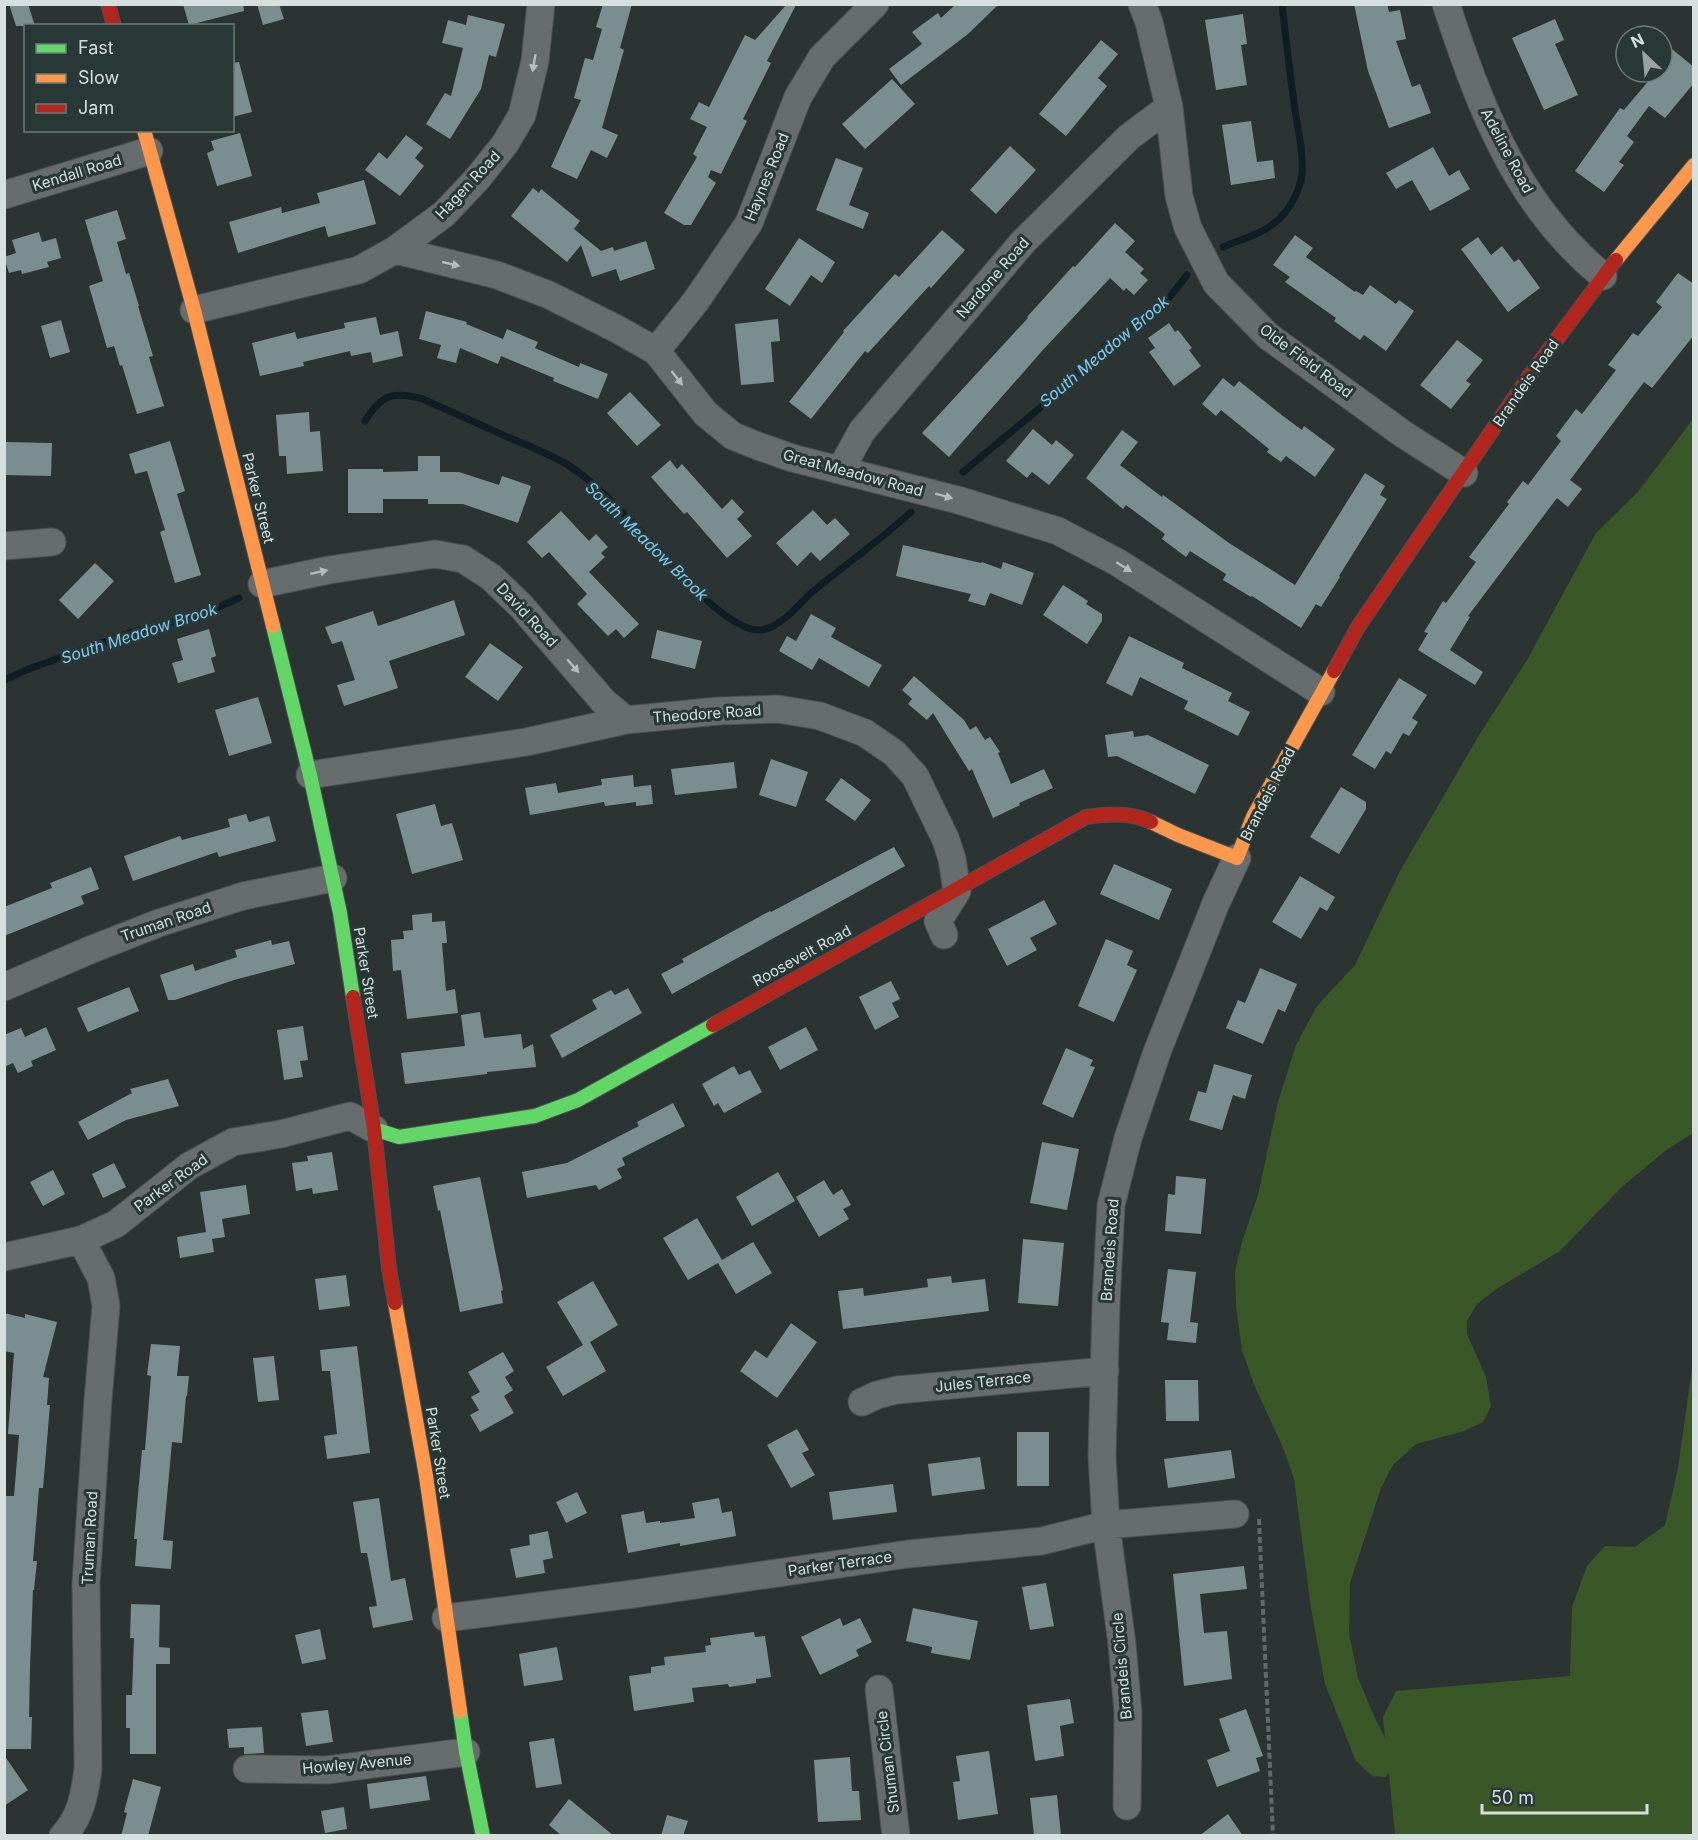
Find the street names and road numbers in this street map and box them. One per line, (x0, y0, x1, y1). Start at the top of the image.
street label: Adeline Road (1477, 105, 1538, 197)
street label: Haynes Road (740, 130, 793, 224)
street label: Hagen Road (431, 146, 504, 223)
street label: Kendall Road (30, 150, 124, 195)
street label: Nardone Road (952, 233, 1033, 322)
street label: Olde Field Road (1256, 319, 1357, 402)
street label: Brandeis Road (1488, 335, 1563, 430)
street label: Great Meadow Road (781, 445, 925, 500)
street label: Parker Street (238, 451, 279, 545)
street label: David Road (493, 579, 562, 651)
street label: Theodore Road (652, 700, 762, 727)
street label: Brandeis Road (1236, 744, 1299, 844)
street label: Truman Road (118, 897, 213, 946)
street label: Roosevelt Road (749, 921, 854, 990)
street label: Parker Street (350, 926, 383, 1020)
street label: Parker Road (130, 1149, 211, 1216)
street label: Brandeis Road (1096, 1198, 1123, 1302)
street label: Jules Terrace (934, 1367, 1032, 1396)
street label: Parker Street (422, 1406, 455, 1500)
street label: Truman Road (78, 1490, 101, 1586)
street label: Parker Terrace (787, 1547, 893, 1580)
street label: Brandeis Circle (1107, 1612, 1136, 1720)
street label: Shuman Circle (872, 1710, 903, 1814)
street label: Howley Avenue (302, 1749, 412, 1778)

